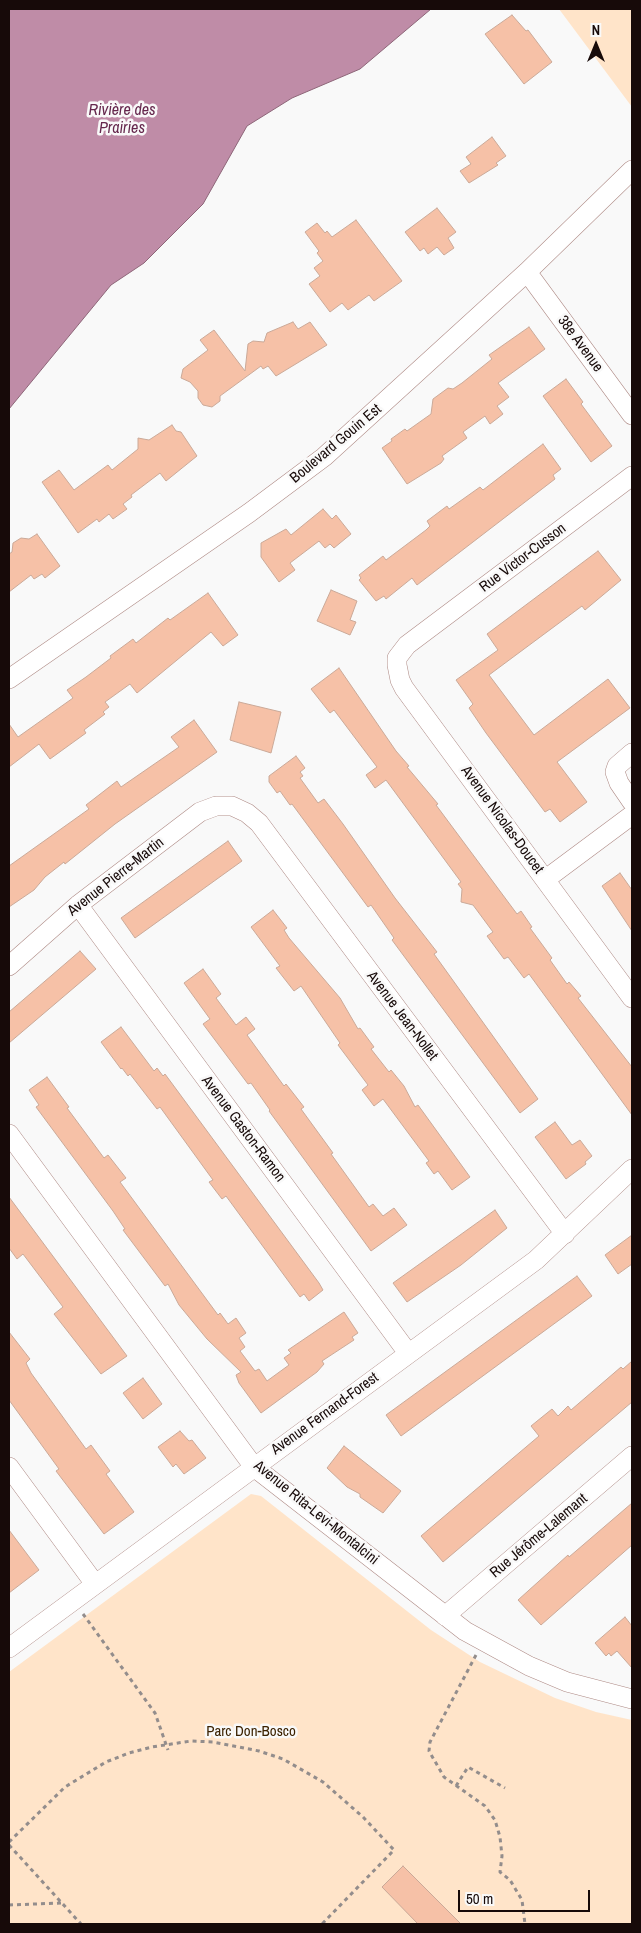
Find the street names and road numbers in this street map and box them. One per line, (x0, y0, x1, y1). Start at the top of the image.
street label: 38e Avenue (553, 312, 607, 376)
street label: Boulevard Gouin Est (287, 401, 385, 487)
street label: Rue Victor-Cusson (476, 520, 570, 596)
street label: Avenue Nicolas-Doucet (457, 763, 547, 877)
street label: Avenue Pierre-Martin (64, 834, 168, 920)
street label: Avenue Jean-Nollet (363, 968, 441, 1064)
street label: Avenue Gaston-Ramon (197, 1072, 289, 1186)
street label: Avenue Fernand-Forest (268, 1369, 382, 1459)
street label: Avenue Rita-Levi-Montalcini (250, 1457, 382, 1569)
street label: Rue Jérôme-Lalemant (487, 1490, 591, 1582)

